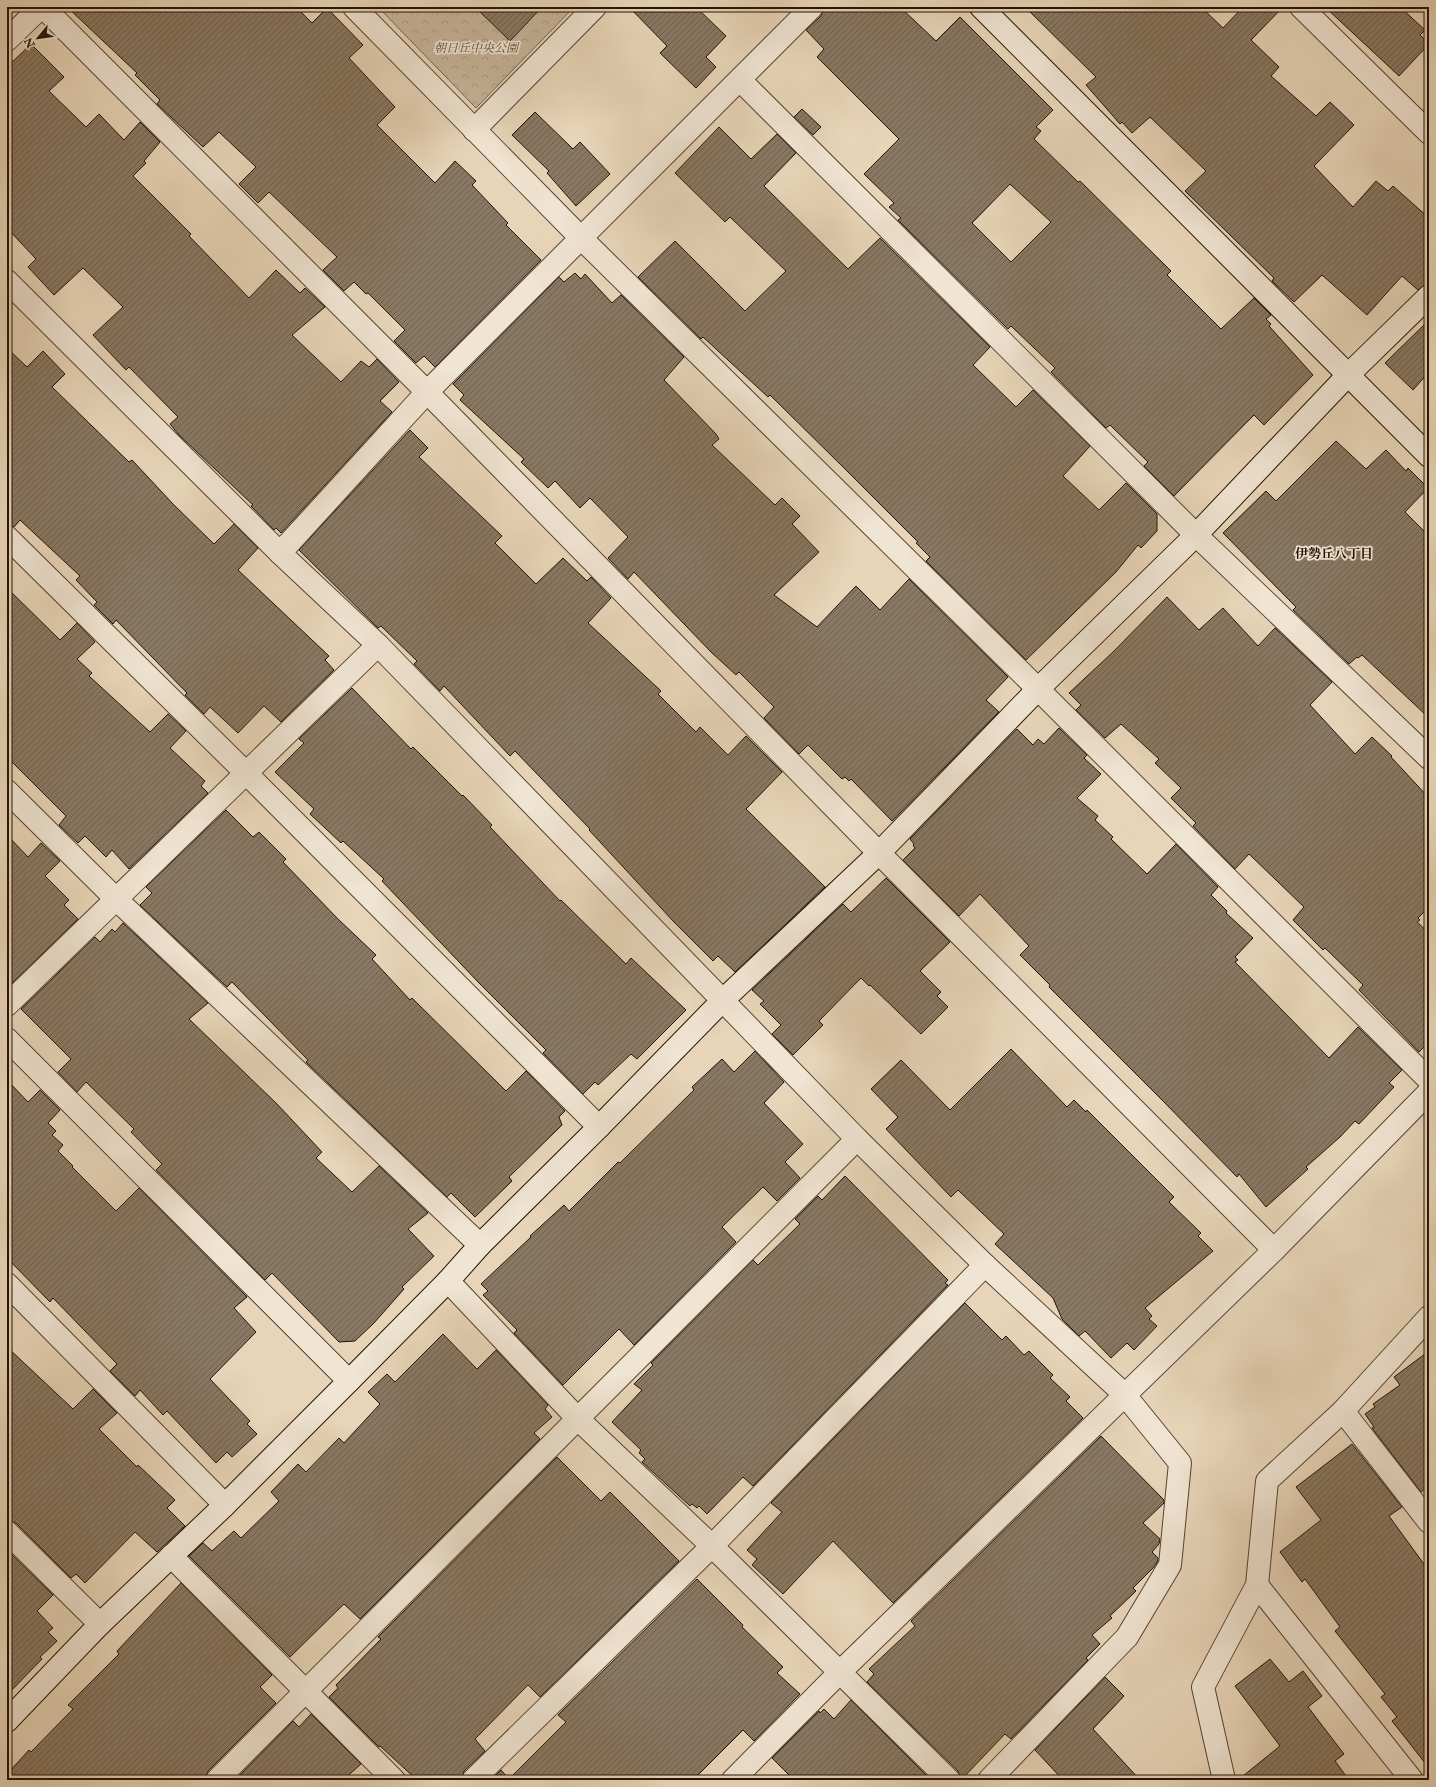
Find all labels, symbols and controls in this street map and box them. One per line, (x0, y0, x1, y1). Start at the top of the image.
north arrow (18, 18, 58, 58)
text: N (21, 34, 38, 51)
park label: 朝日丘中央公園 (434, 41, 520, 56)
district label: 伊勢丘八丁目 (1295, 546, 1373, 562)

